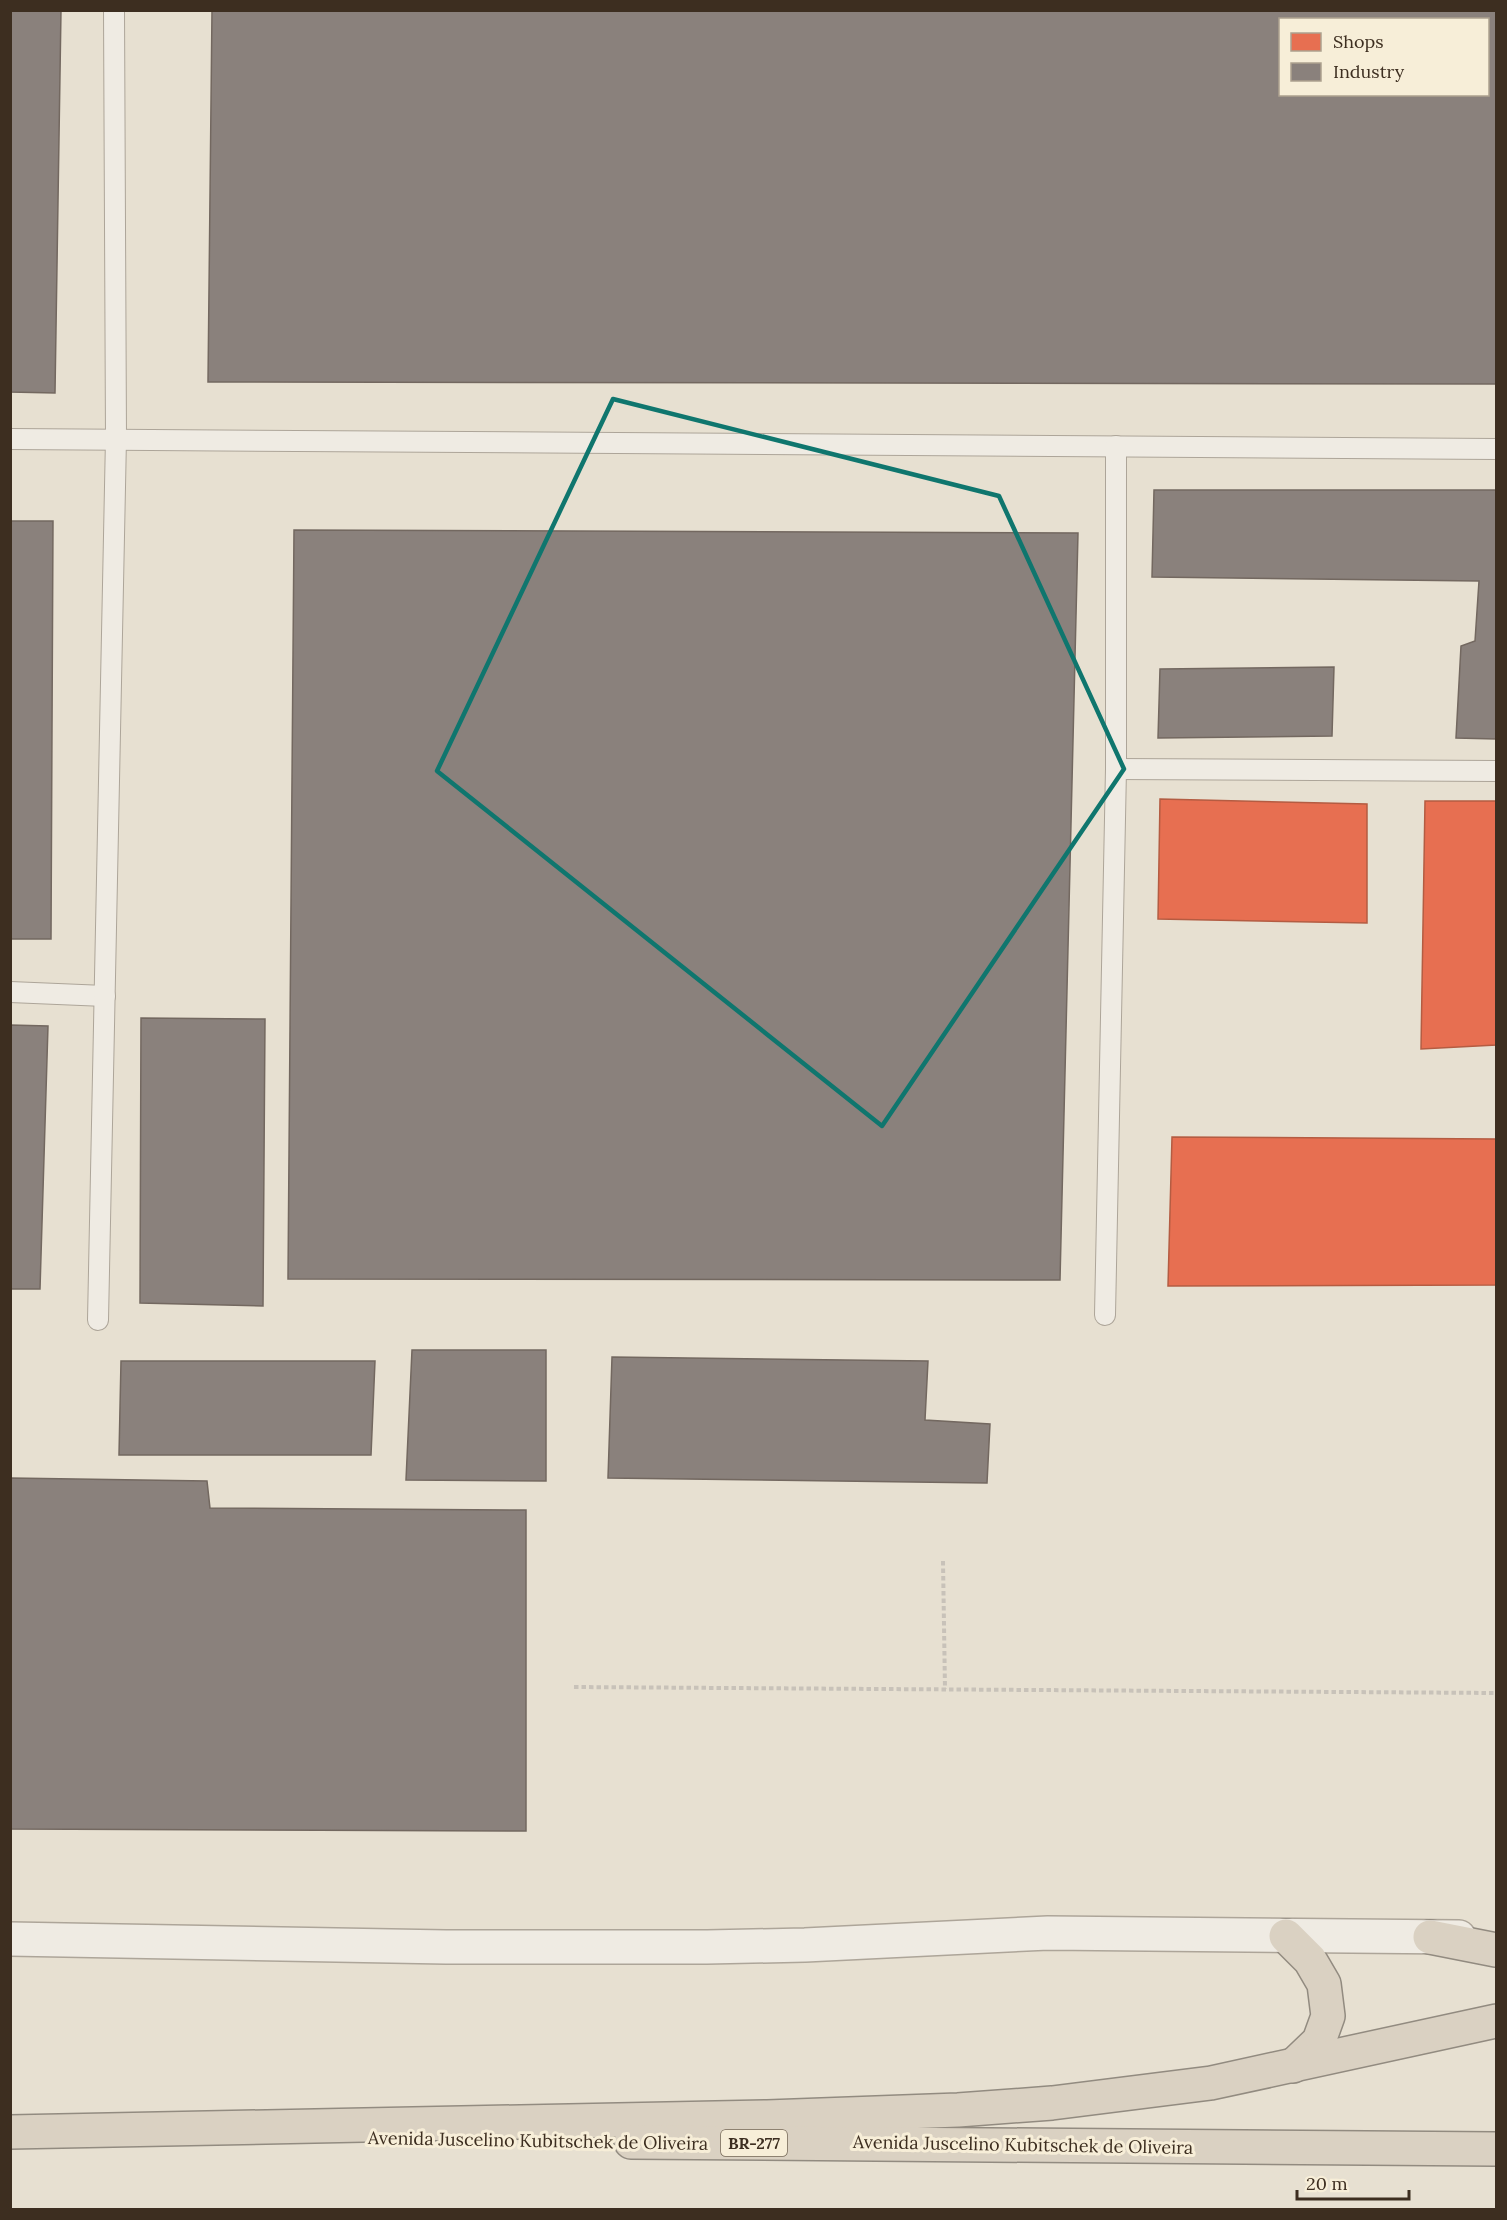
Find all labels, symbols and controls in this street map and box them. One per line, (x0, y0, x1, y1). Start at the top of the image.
legend (1279, 18, 1489, 96)
text: Shops (1333, 30, 1384, 53)
text: Industry (1333, 60, 1405, 83)
street label: Avenida Juscelino Kubitschek de Oliveira (367, 2126, 708, 2155)
road number: BR-277 (721, 2130, 787, 2156)
street label: Avenida Juscelino Kubitschek de Oliveira (852, 2130, 1193, 2159)
scale bar (1297, 2163, 1410, 2201)
text: 20 m (1306, 2172, 1348, 2195)

